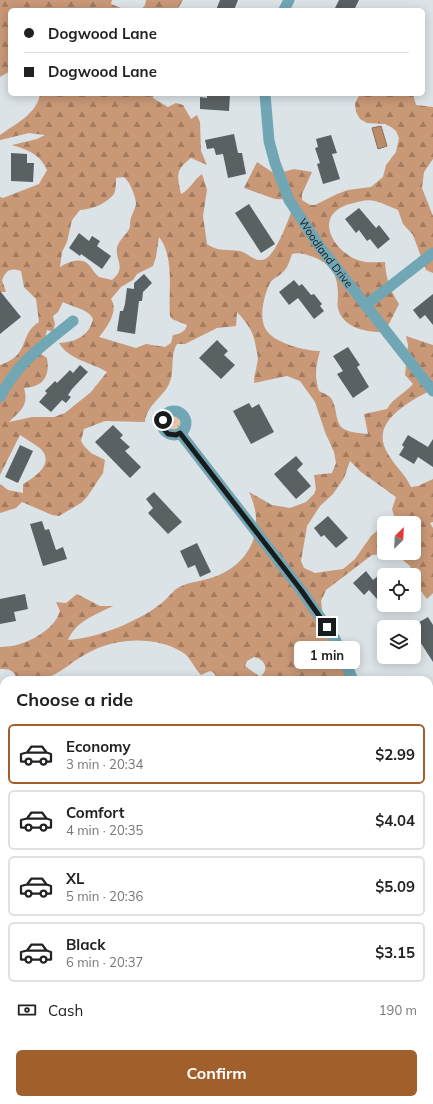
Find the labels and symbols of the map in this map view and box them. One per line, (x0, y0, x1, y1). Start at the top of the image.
street label: Woodland Drive (296, 216, 356, 290)
route start (154, 411, 172, 429)
north arrow (377, 516, 421, 560)
route end (318, 618, 336, 636)
callout: 1 min (294, 641, 360, 669)

